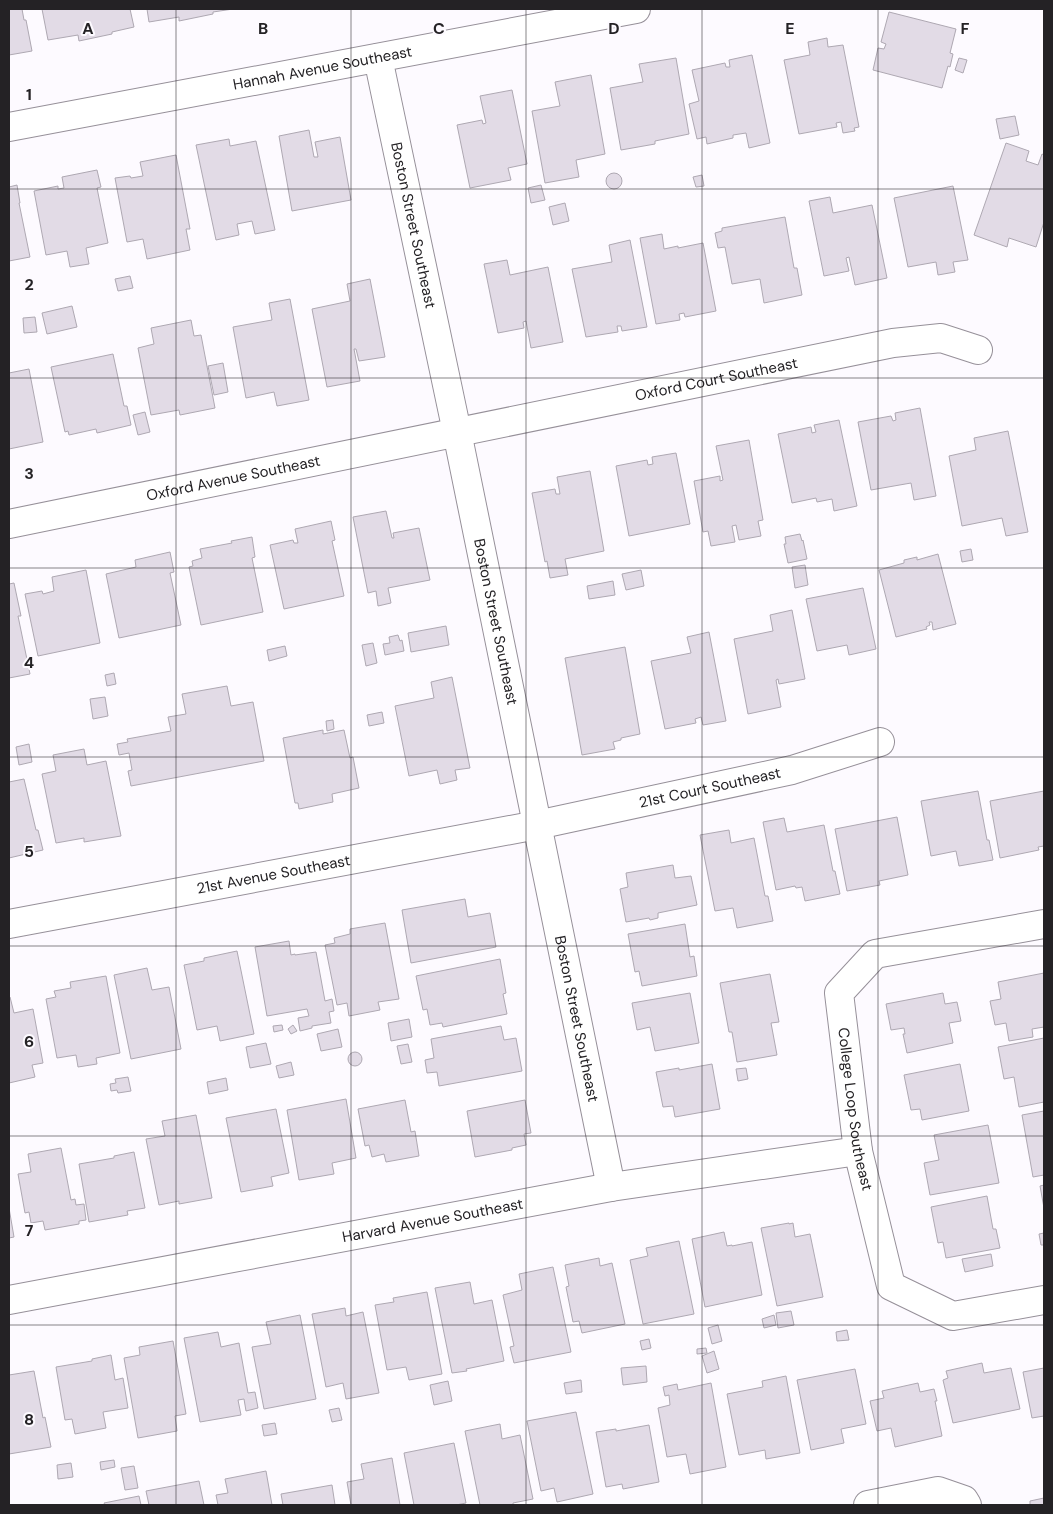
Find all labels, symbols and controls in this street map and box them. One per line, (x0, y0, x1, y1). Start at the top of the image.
text: A (82, 18, 94, 39)
text: B (258, 18, 268, 39)
text: C (433, 18, 445, 39)
text: D (608, 18, 620, 39)
text: E (785, 18, 795, 39)
text: F (961, 18, 970, 39)
street label: Hannah Avenue Southeast (231, 41, 414, 95)
text: 1 (26, 84, 32, 105)
street label: Boston Street Southeast (386, 140, 441, 310)
text: 2 (24, 274, 34, 295)
street label: Oxford Court Southeast (633, 353, 800, 406)
street label: Oxford Avenue Southeast (145, 450, 322, 506)
text: 3 (24, 463, 34, 484)
street label: Boston Street Southeast (469, 537, 522, 707)
text: 4 (24, 652, 34, 673)
street label: 21st Court Southeast (637, 763, 783, 813)
text: 5 (24, 841, 34, 862)
street label: 21st Avenue Southeast (195, 850, 352, 899)
street label: Boston Street Southeast (550, 934, 603, 1104)
street label: College Loop Southeast (833, 1026, 877, 1193)
text: 6 (24, 1031, 34, 1052)
street label: Harvard Avenue Southeast (340, 1194, 525, 1247)
text: 7 (25, 1220, 34, 1241)
text: 8 (24, 1409, 34, 1430)

